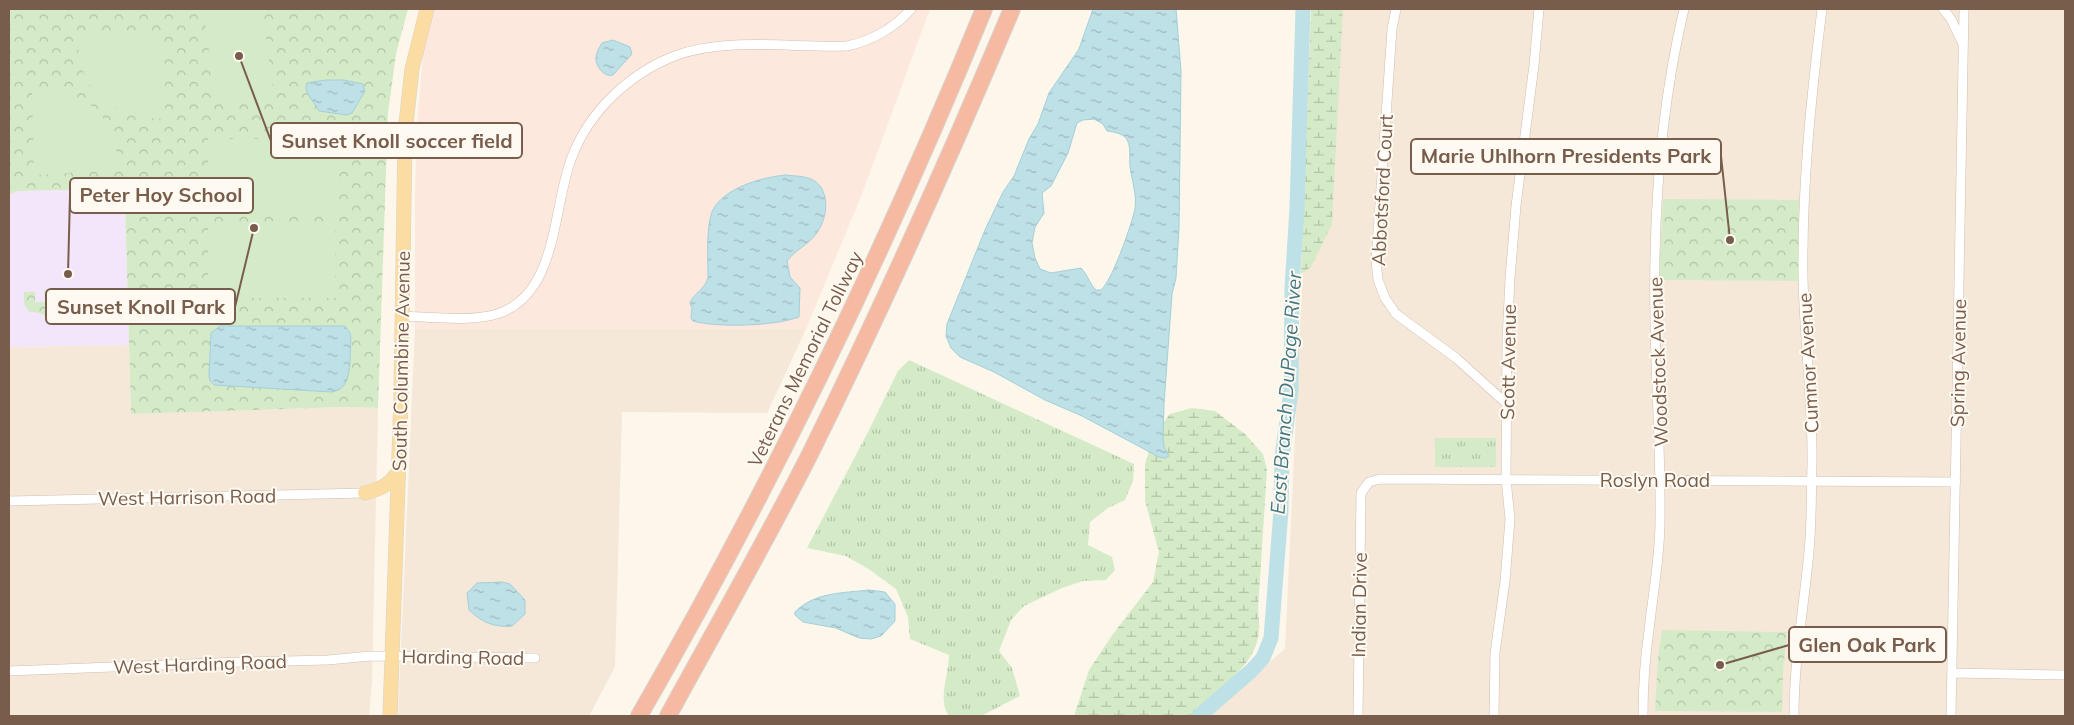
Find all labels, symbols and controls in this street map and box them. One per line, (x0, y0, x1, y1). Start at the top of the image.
street label: Abbotsford Court (1366, 113, 1398, 266)
callout: Sunset Knoll soccer field (271, 123, 522, 158)
text: Sunset Knoll soccer field (281, 128, 513, 153)
callout: Marie Uhlhorn Presidents Park (1411, 139, 1721, 174)
text: Marie Uhlhorn Presidents Park (1421, 143, 1712, 168)
callout: Peter Hoy School (70, 178, 253, 213)
text: Peter Hoy School (80, 182, 242, 207)
street label: Veterans Memorial Tollway (742, 247, 868, 471)
street label: South Columbine Avenue (387, 251, 415, 471)
water label: East Branch DuPage River (1265, 270, 1307, 515)
street label: Woodstock Avenue (1643, 277, 1673, 447)
callout: Sunset Knoll Park (46, 289, 235, 324)
street label: Cumnor Avenue (1792, 292, 1824, 434)
text: Sunset Knoll Park (57, 294, 226, 319)
street label: Spring Avenue (1945, 299, 1971, 427)
street label: Scott Avenue (1495, 304, 1521, 420)
street label: Roslyn Road (1600, 468, 1710, 492)
street label: West Harrison Road (98, 483, 276, 511)
street label: Indian Drive (1346, 552, 1372, 658)
callout: Glen Oak Park (1789, 627, 1946, 662)
text: Glen Oak Park (1798, 632, 1937, 657)
street label: Harding Road (401, 644, 525, 670)
street label: West Harding Road (113, 649, 287, 679)

